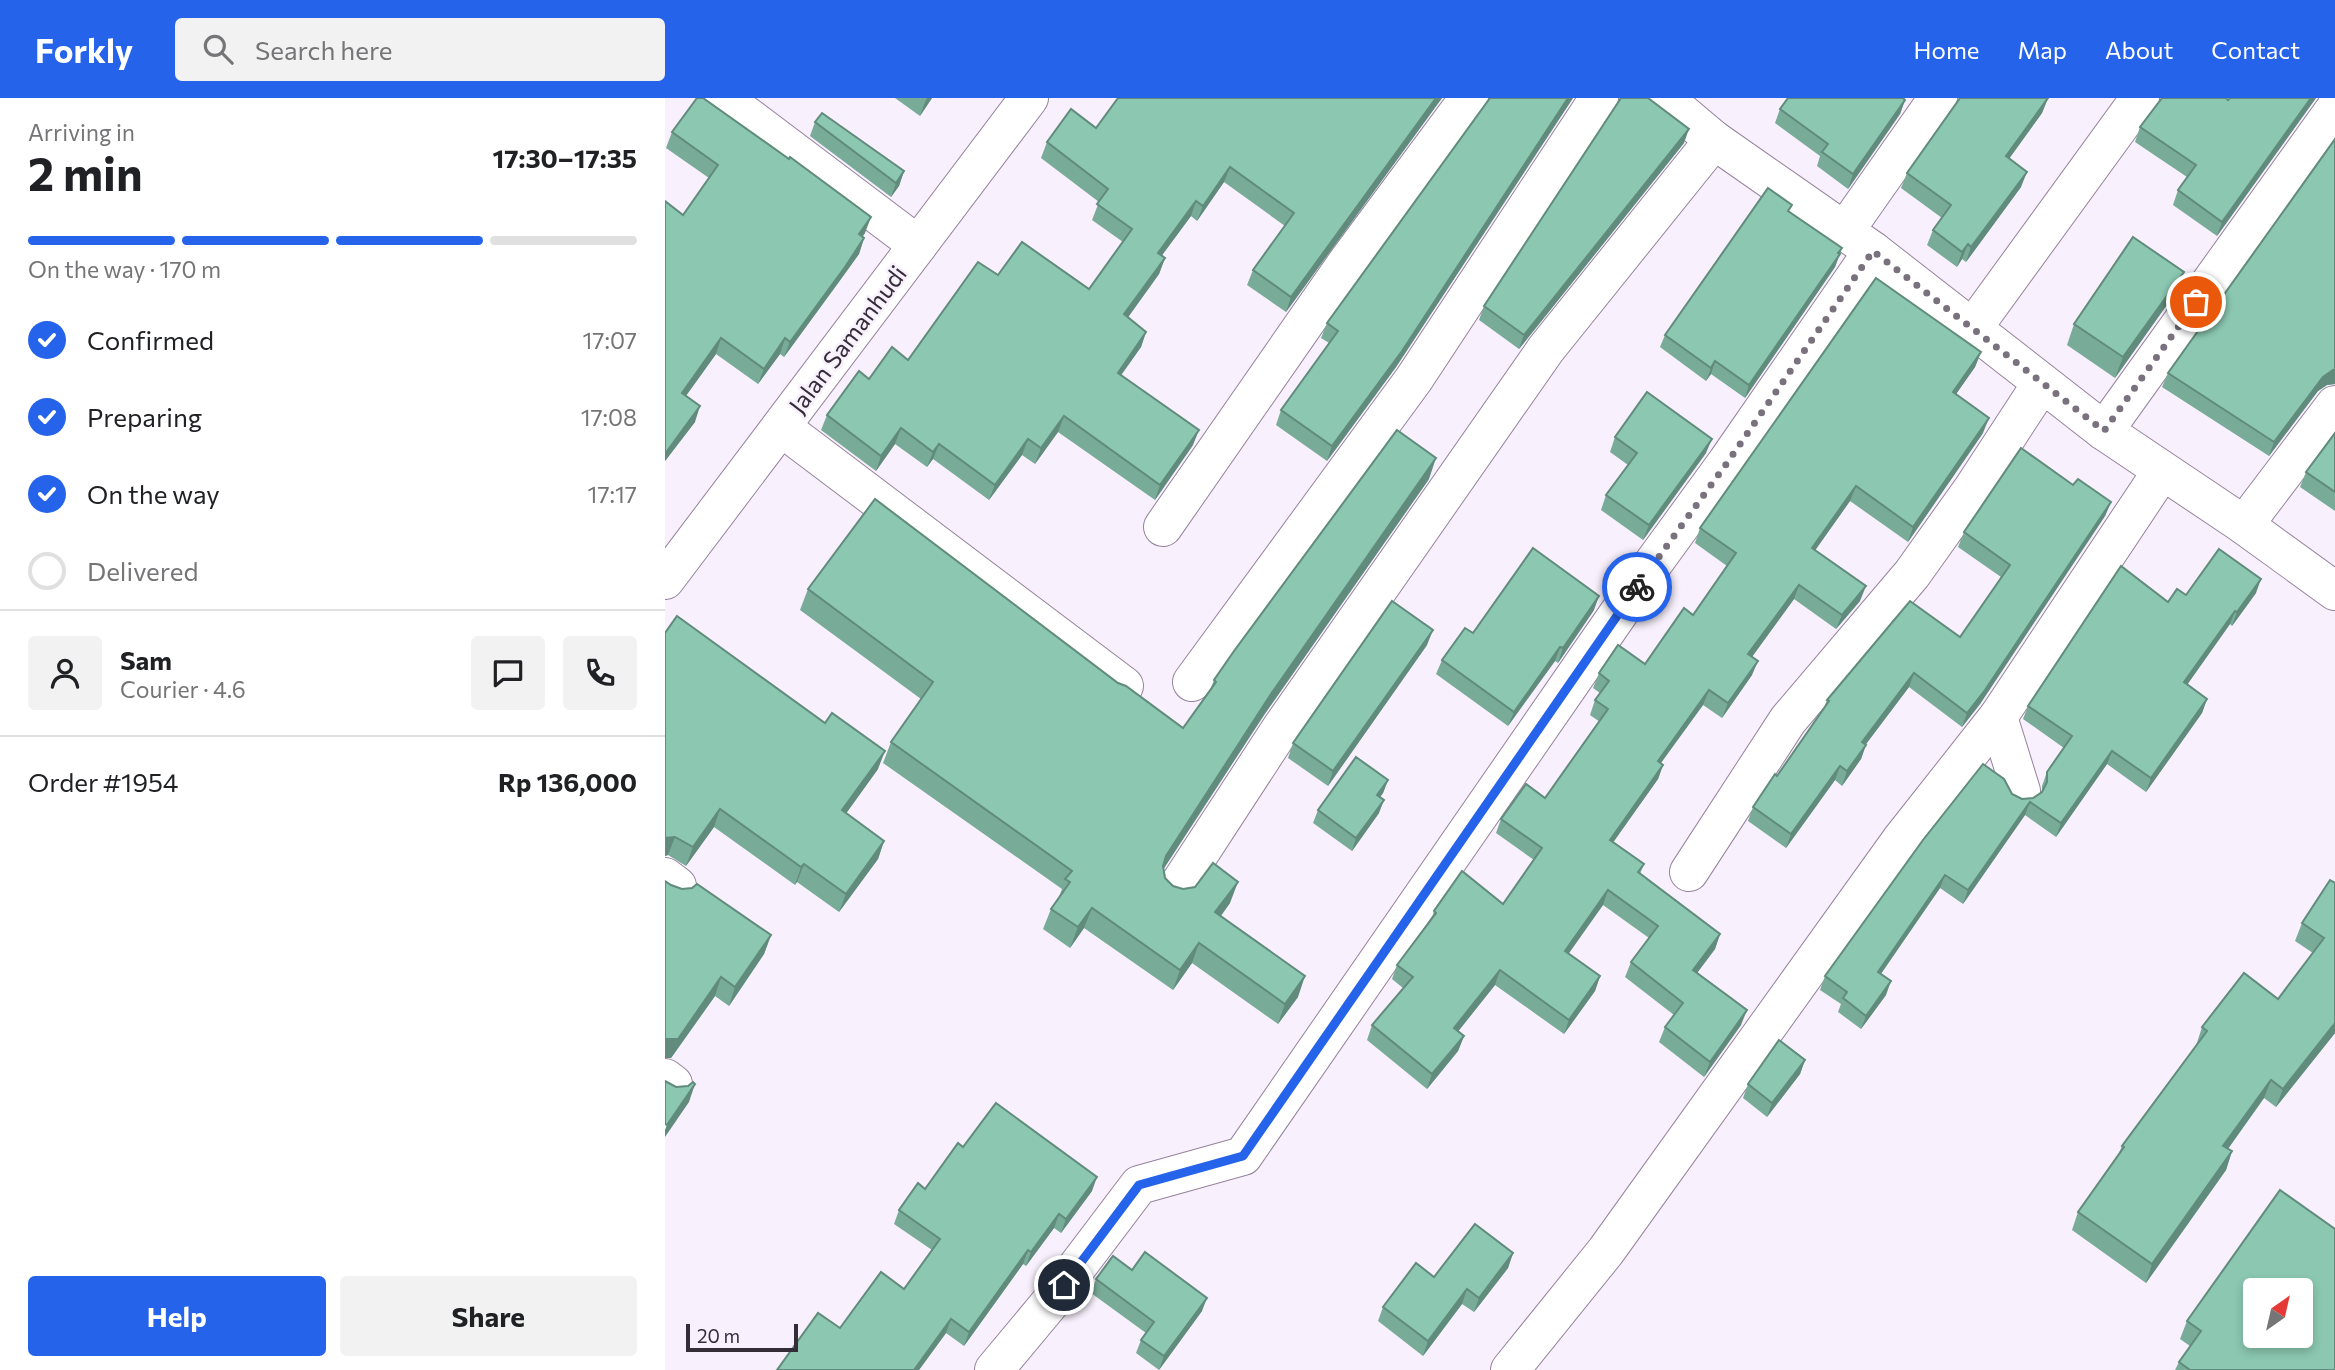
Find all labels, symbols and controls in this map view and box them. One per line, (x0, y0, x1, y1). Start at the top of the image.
search box (175, 18, 665, 81)
text: Forkly (35, 29, 133, 70)
icon: search (199, 30, 237, 68)
text: Search here (255, 34, 393, 65)
text: Home (1914, 35, 1980, 64)
text: Map (2018, 35, 2067, 64)
text: About (2105, 35, 2173, 64)
text: Contact (2211, 35, 2300, 64)
text: Arriving in (28, 118, 135, 146)
text: 17:30–17:35 (492, 142, 637, 173)
text: 2 min (28, 144, 143, 200)
text: On the way · 170 m (28, 255, 221, 283)
street label: Jalan Samanhudi (782, 259, 912, 419)
pin (2166, 272, 2226, 332)
icon: bag (2177, 283, 2215, 321)
icon: check (28, 321, 66, 359)
text: Confirmed (87, 324, 214, 355)
text: 17:07 (583, 326, 637, 354)
icon: check (28, 398, 66, 436)
text: Preparing (87, 401, 202, 432)
text: 17:08 (581, 403, 637, 431)
icon: check (28, 475, 66, 513)
text: On the way (87, 478, 220, 509)
text: 17:17 (588, 480, 637, 508)
courier (1602, 552, 1672, 622)
text: Delivered (87, 555, 198, 586)
icon: bike (1618, 568, 1656, 606)
button: person (28, 636, 102, 710)
button: chat (471, 636, 545, 710)
button: phone (563, 636, 637, 710)
text: Sam (120, 644, 172, 675)
text: Courier · 4.6 (120, 675, 246, 703)
text: Order #1954 (28, 766, 178, 797)
text: Rp 136,000 (498, 766, 637, 797)
pin (1034, 1255, 1094, 1315)
icon: home (1045, 1266, 1083, 1304)
button: Help (28, 1276, 326, 1356)
button: Share (340, 1276, 637, 1356)
north arrow (2243, 1278, 2313, 1348)
map controls (2243, 1278, 2313, 1348)
scale bar (686, 1321, 798, 1353)
text: 20 m (697, 1324, 740, 1347)

